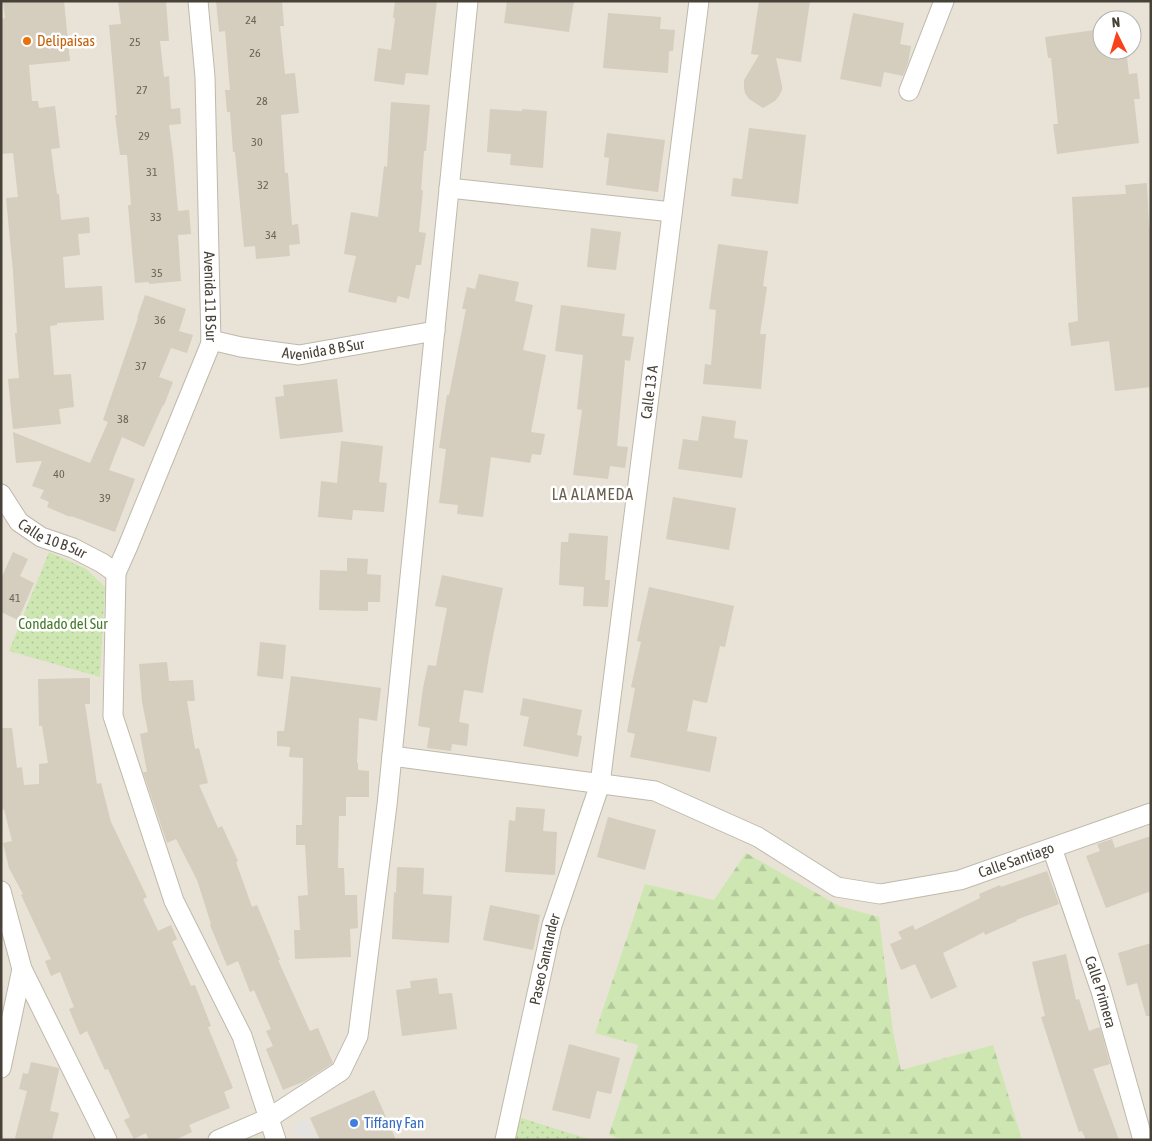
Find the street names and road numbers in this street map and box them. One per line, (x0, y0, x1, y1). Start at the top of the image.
street label: Avenida 11 B Sur (201, 251, 220, 343)
street label: Avenida 8 B Sur (281, 335, 366, 363)
street label: Calle 13 A (637, 364, 661, 420)
street label: Calle 10 B Sur (15, 515, 90, 562)
street label: Calle Santiago (976, 839, 1056, 881)
street label: Paseo Santander (526, 911, 563, 1006)
street label: Calle Primera (1082, 954, 1120, 1030)

